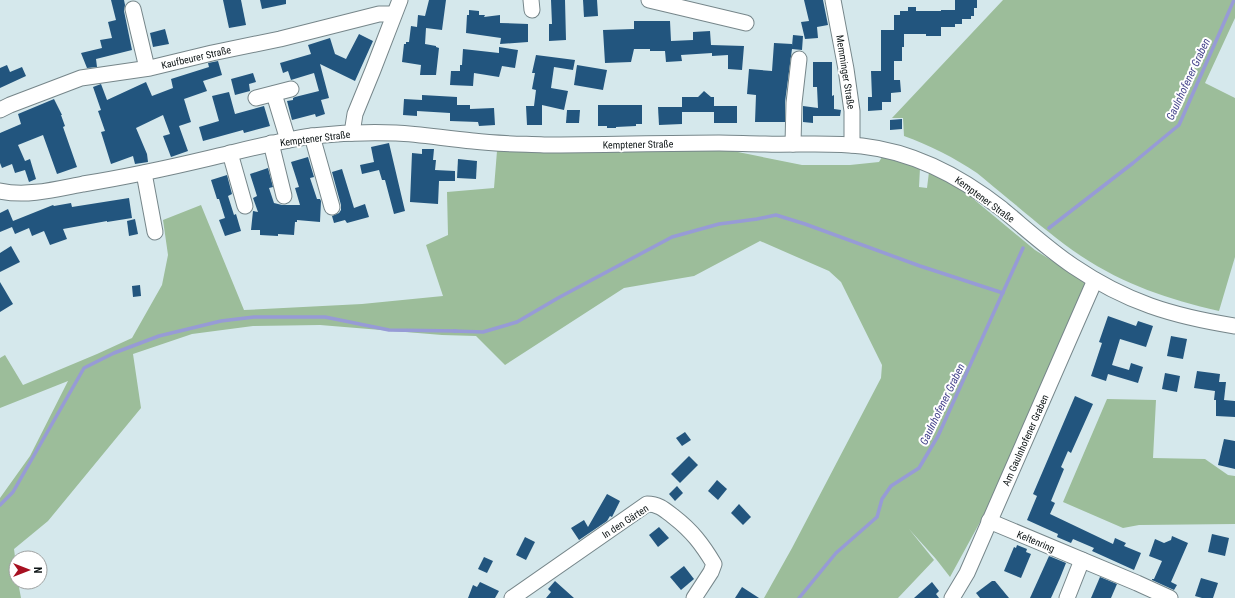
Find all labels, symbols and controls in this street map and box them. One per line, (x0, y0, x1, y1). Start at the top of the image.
street label: Memminger Straße (834, 34, 857, 110)
water label: Gaulnhofener Graben (1164, 36, 1213, 122)
street label: Kaufbeurer Straße (160, 44, 232, 71)
street label: Kemptener Straße (279, 129, 351, 148)
street label: Kemptener Straße (603, 138, 674, 151)
street label: Kemptener Straße (953, 174, 1017, 225)
water label: Gaulnhofener Graben (917, 361, 968, 447)
street label: Am Gaulnhofener Graben (1000, 393, 1051, 488)
street label: In den Gärten (600, 502, 651, 540)
street label: Keltenring (1015, 529, 1056, 554)
north arrow (8, 550, 48, 590)
text: N (31, 567, 44, 574)

